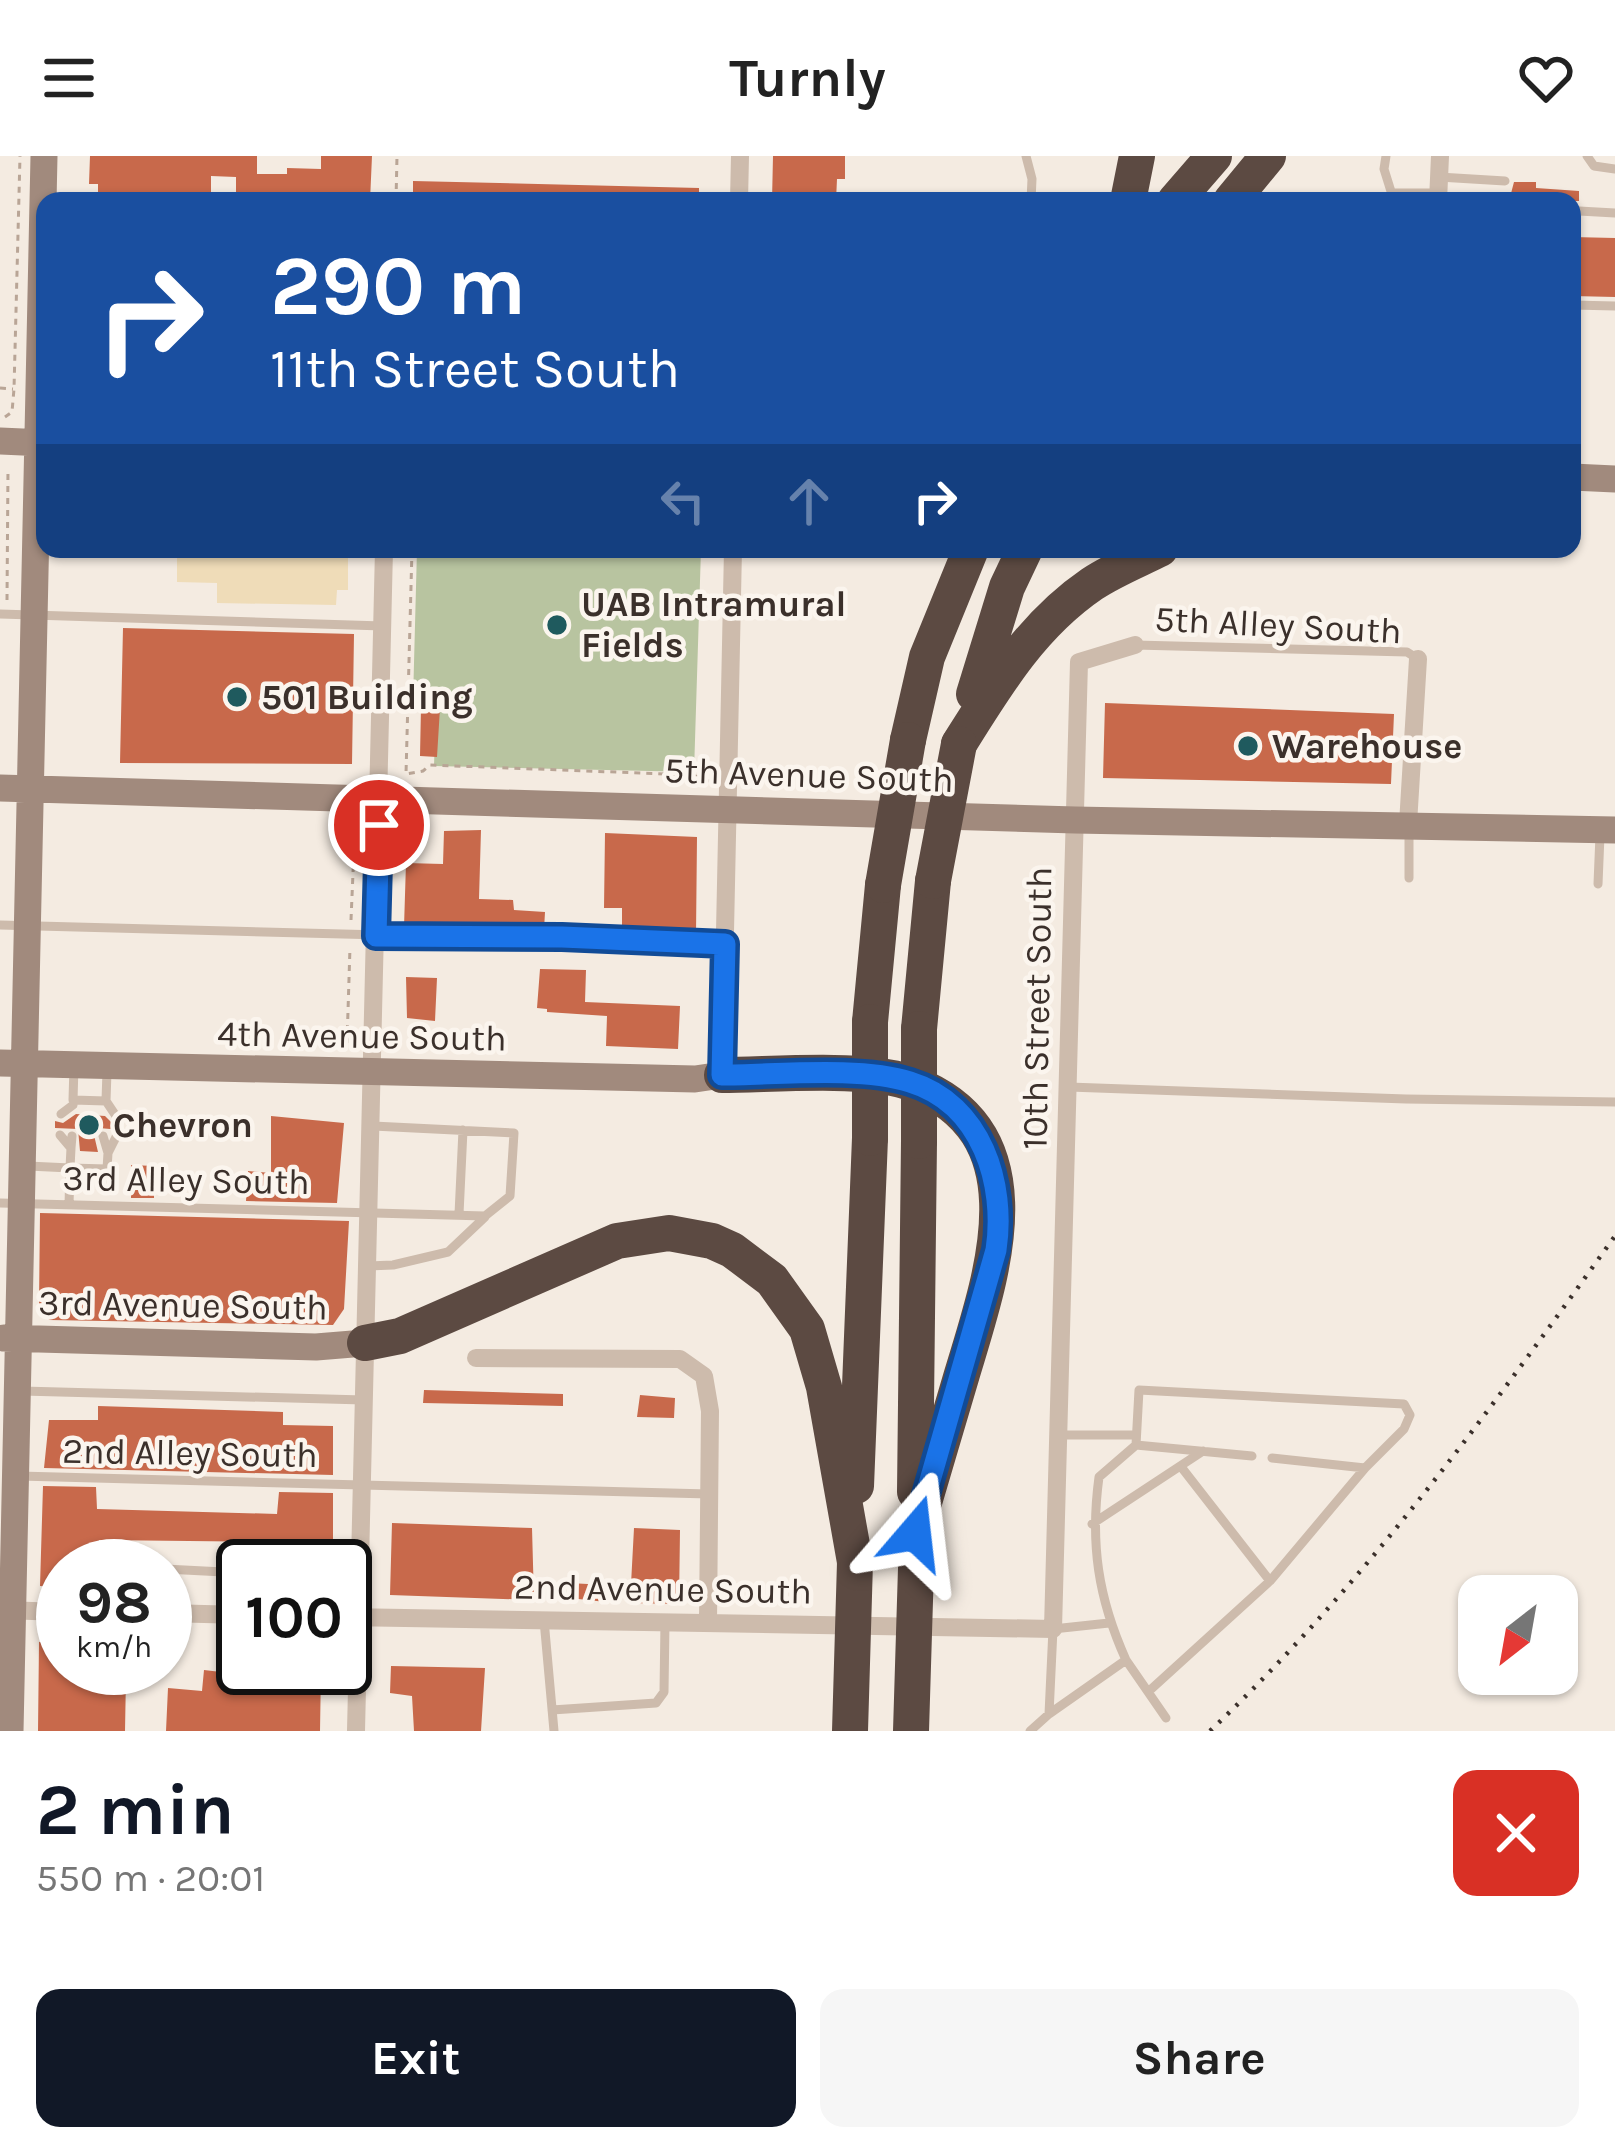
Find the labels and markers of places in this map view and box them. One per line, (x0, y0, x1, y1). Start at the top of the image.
place label: UAB Intramural Fields (581, 583, 846, 666)
marker: UAB Intramural Fields (544, 612, 570, 638)
place label: 501 Building (261, 676, 473, 719)
marker: 501 Building (224, 684, 250, 710)
place label: Warehouse (1272, 725, 1462, 767)
marker: Warehouse (1235, 733, 1261, 759)
pin (328, 774, 430, 876)
place label: Chevron (113, 1104, 253, 1146)
marker: Chevron (76, 1112, 102, 1138)

